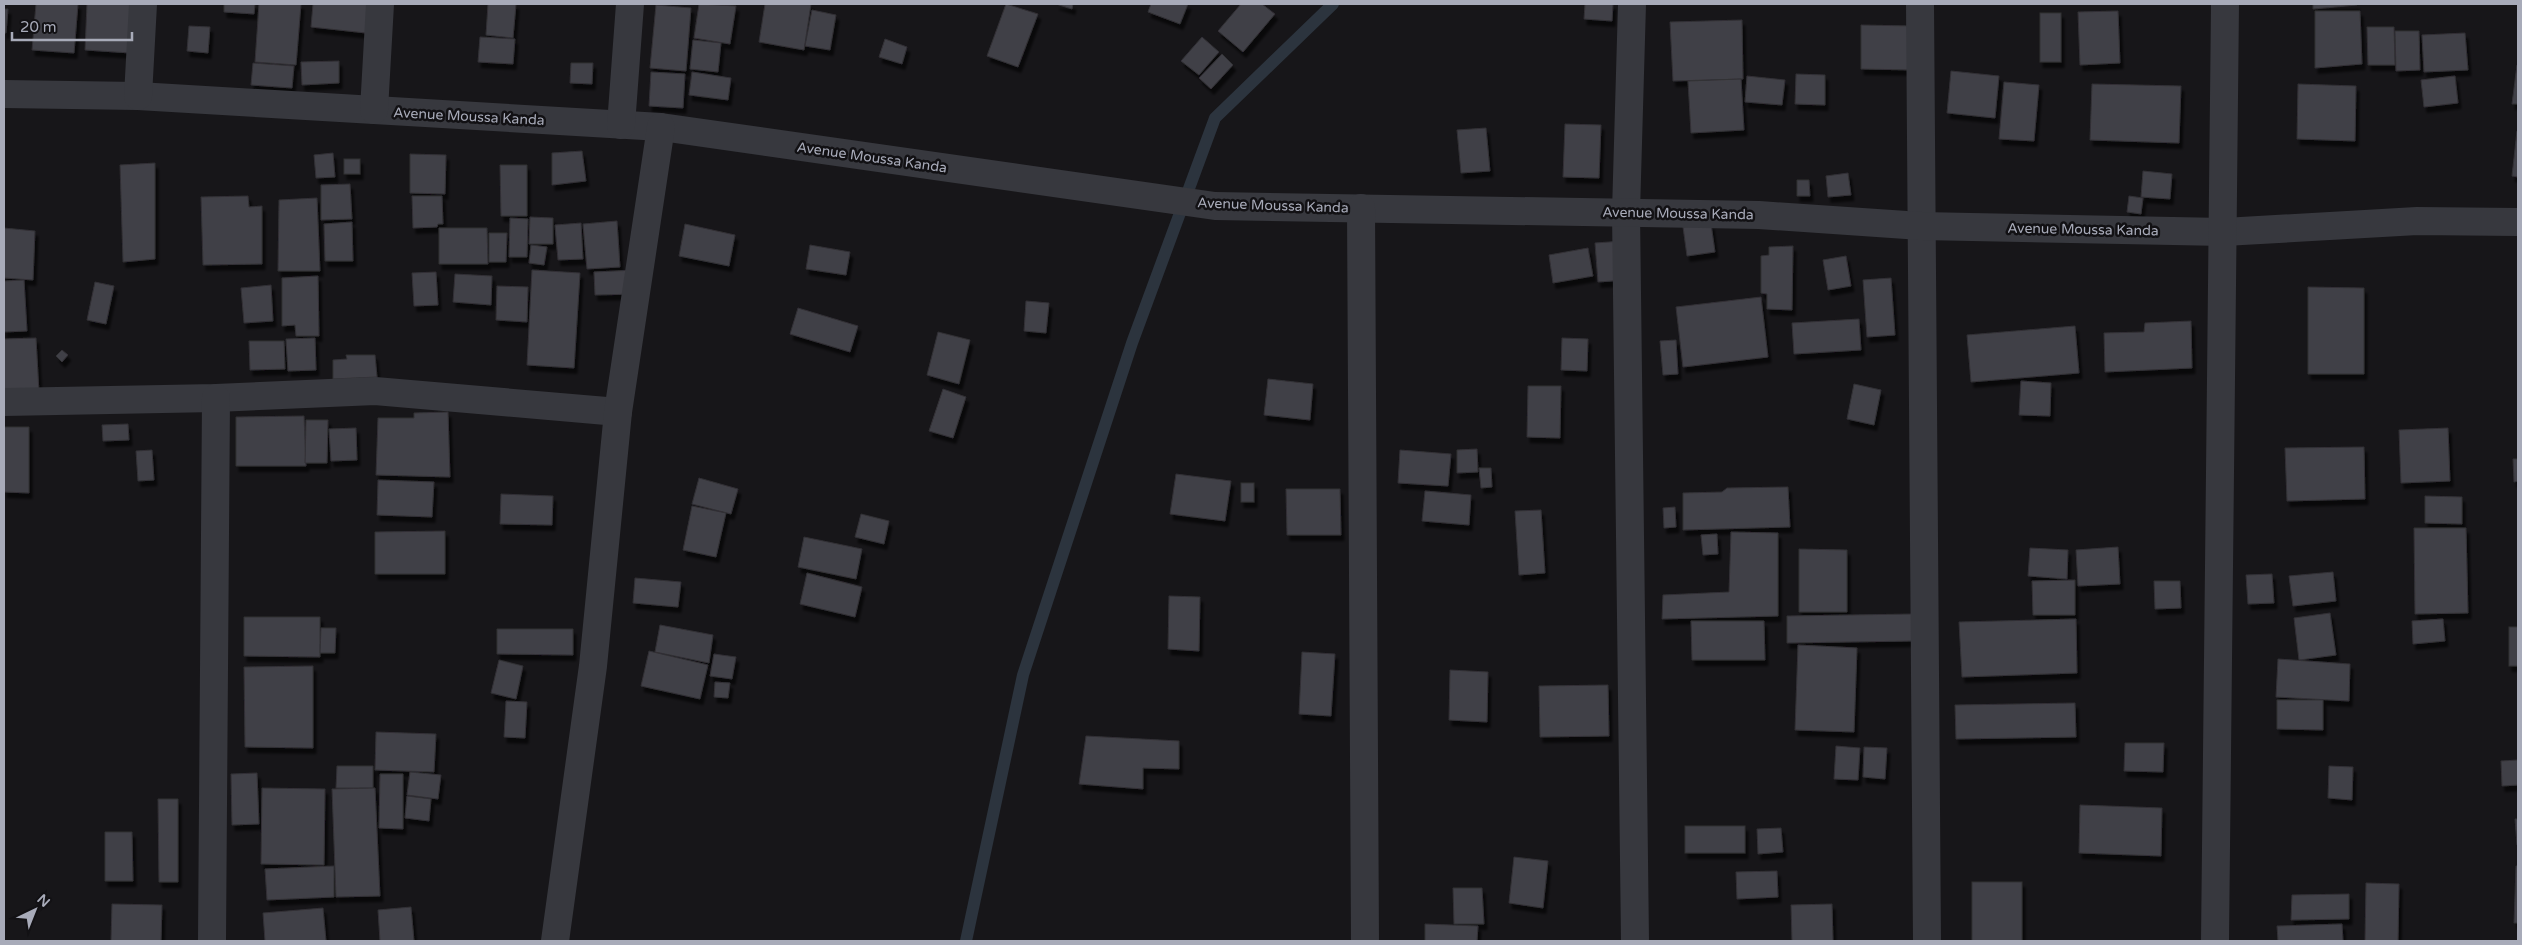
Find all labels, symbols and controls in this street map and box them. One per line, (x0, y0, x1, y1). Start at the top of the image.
scale bar (12, 10, 132, 42)
text: 20 m (20, 18, 57, 36)
street label: Avenue Moussa Kanda (393, 104, 545, 129)
street label: Avenue Moussa Kanda (796, 139, 948, 176)
street label: Avenue Moussa Kanda (1197, 194, 1349, 217)
street label: Avenue Moussa Kanda (1602, 204, 1754, 223)
street label: Avenue Moussa Kanda (2007, 220, 2159, 239)
north arrow (10, 885, 60, 935)
text: N (34, 891, 53, 911)

